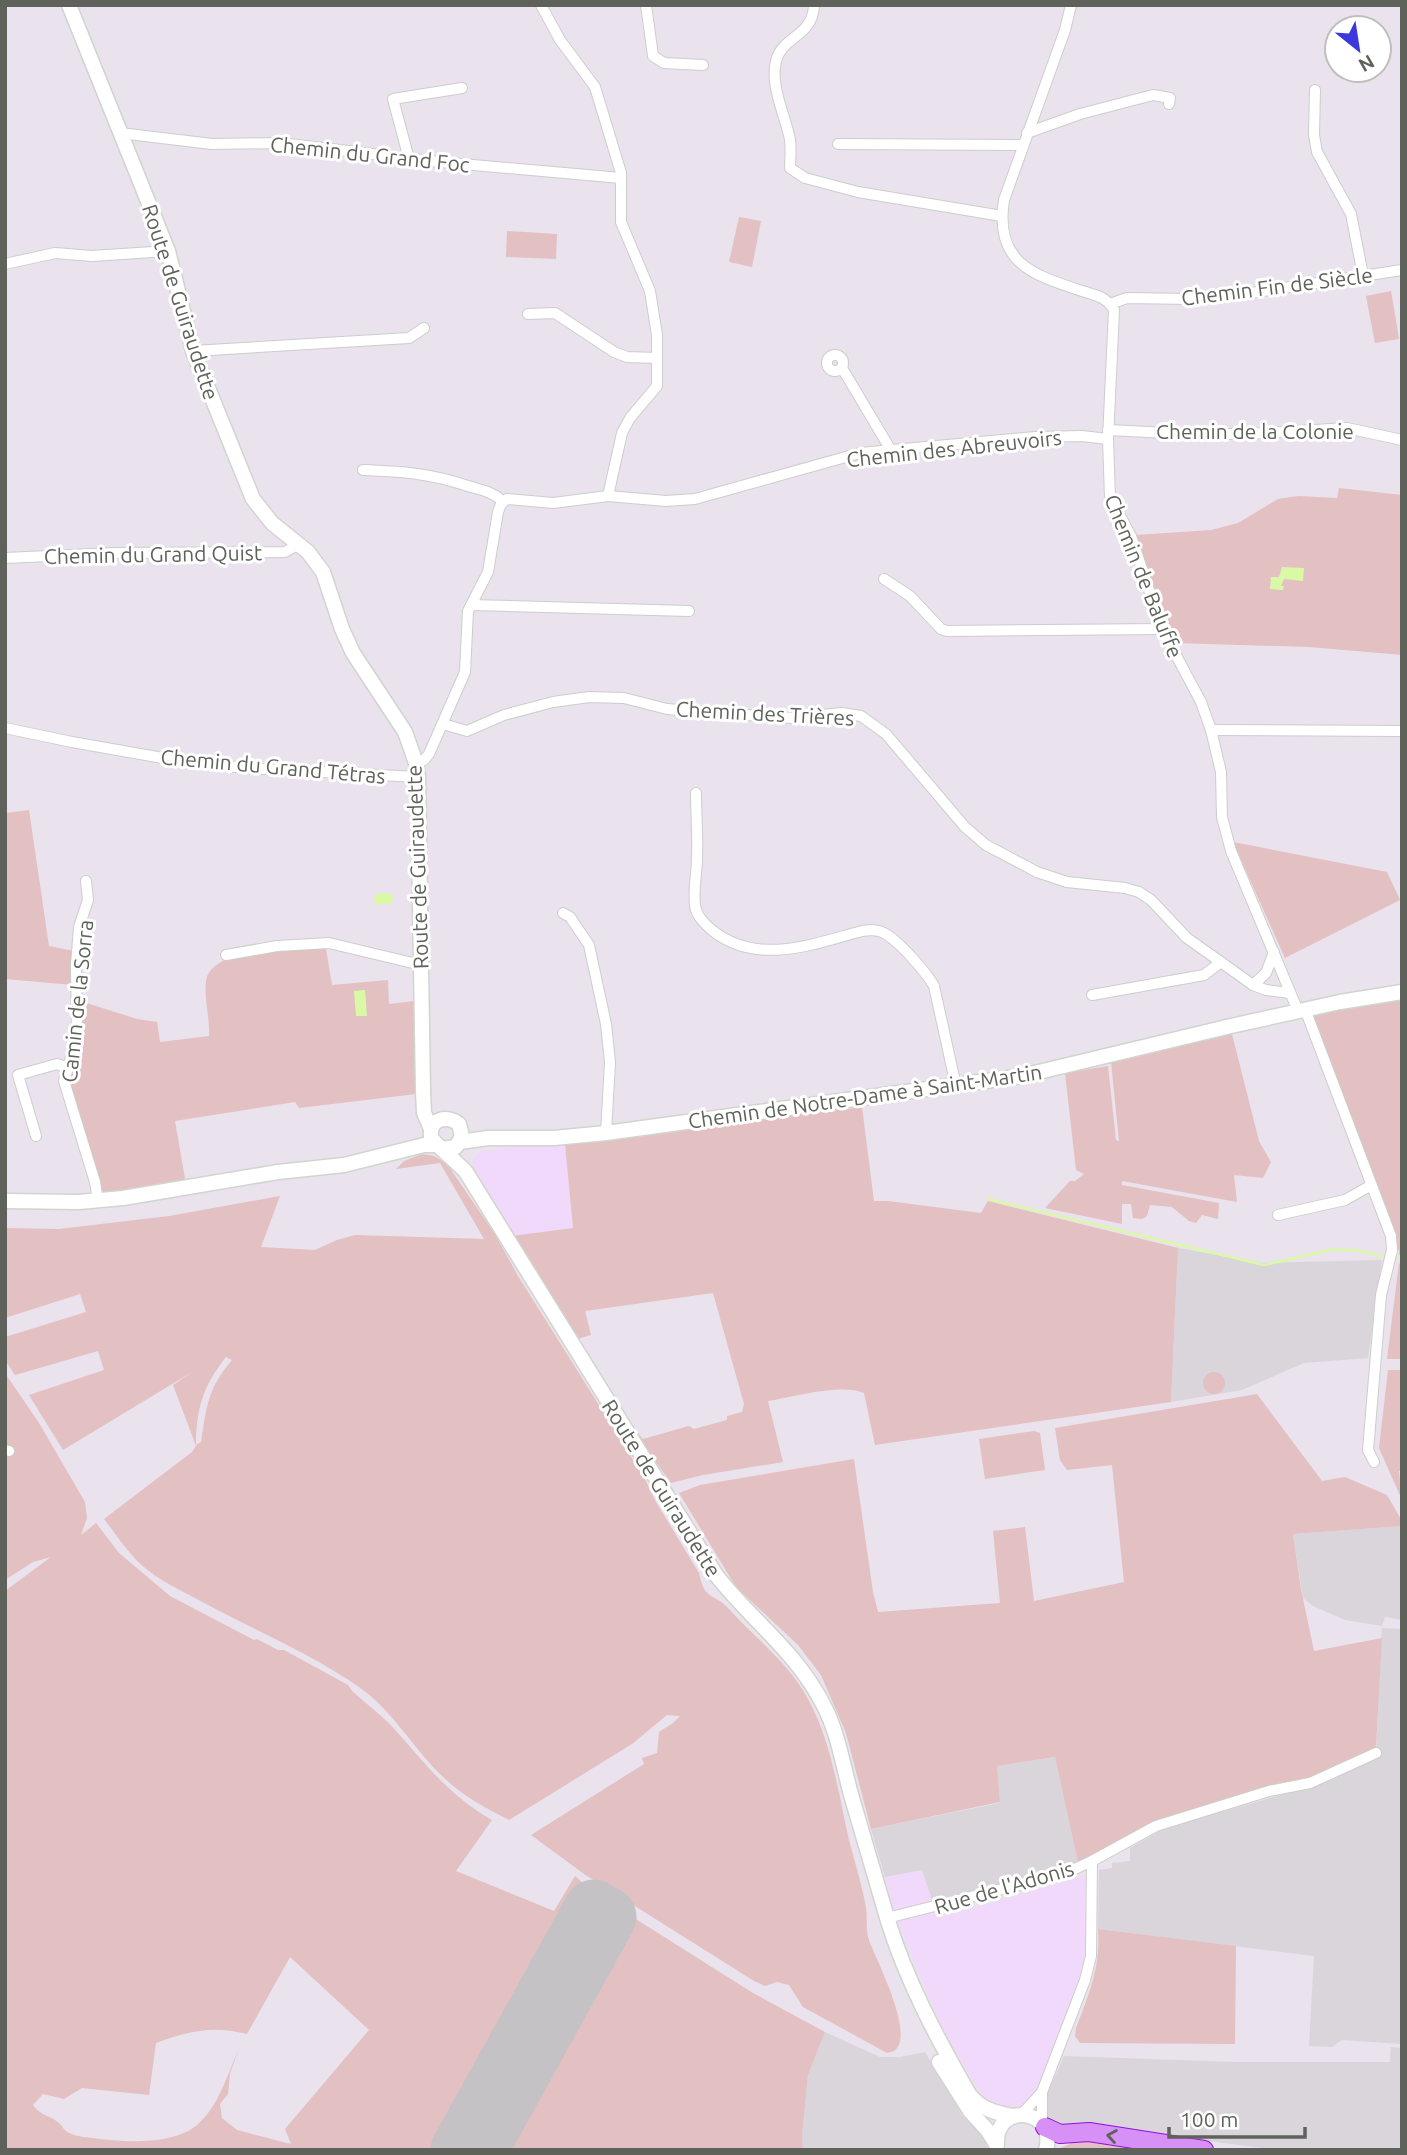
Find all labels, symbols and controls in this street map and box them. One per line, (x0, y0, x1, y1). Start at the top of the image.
north arrow (1323, 14, 1393, 84)
text: N (1355, 51, 1378, 77)
street label: Chemin du Grand Foc (269, 132, 471, 176)
street label: Route de Guiraudette (138, 201, 224, 403)
street label: Chemin Fin de Siècle (1180, 262, 1374, 310)
street label: Chemin de la Colonie (1156, 419, 1354, 443)
street label: Chemin des Abreuvoirs (845, 425, 1063, 471)
street label: Chemin de Baluffe (1100, 491, 1188, 661)
street label: Chemin du Grand Quist (44, 540, 262, 568)
street label: Chemin des Trières (675, 696, 855, 730)
street label: Chemin du Grand Tétras (160, 744, 386, 788)
street label: Route de Guiraudette (401, 764, 433, 970)
street label: Camin de la Sorra (57, 918, 97, 1084)
street label: Chemin de Notre-Dame à Saint-Martin (687, 1059, 1043, 1133)
street label: Route de Guiraudette (598, 1395, 726, 1581)
street label: Rue de l'Adonis (932, 1856, 1076, 1918)
scale bar (1169, 2096, 1306, 2140)
text: 100 m (1180, 2107, 1238, 2131)
one-way arrow (1106, 2129, 1118, 2144)

